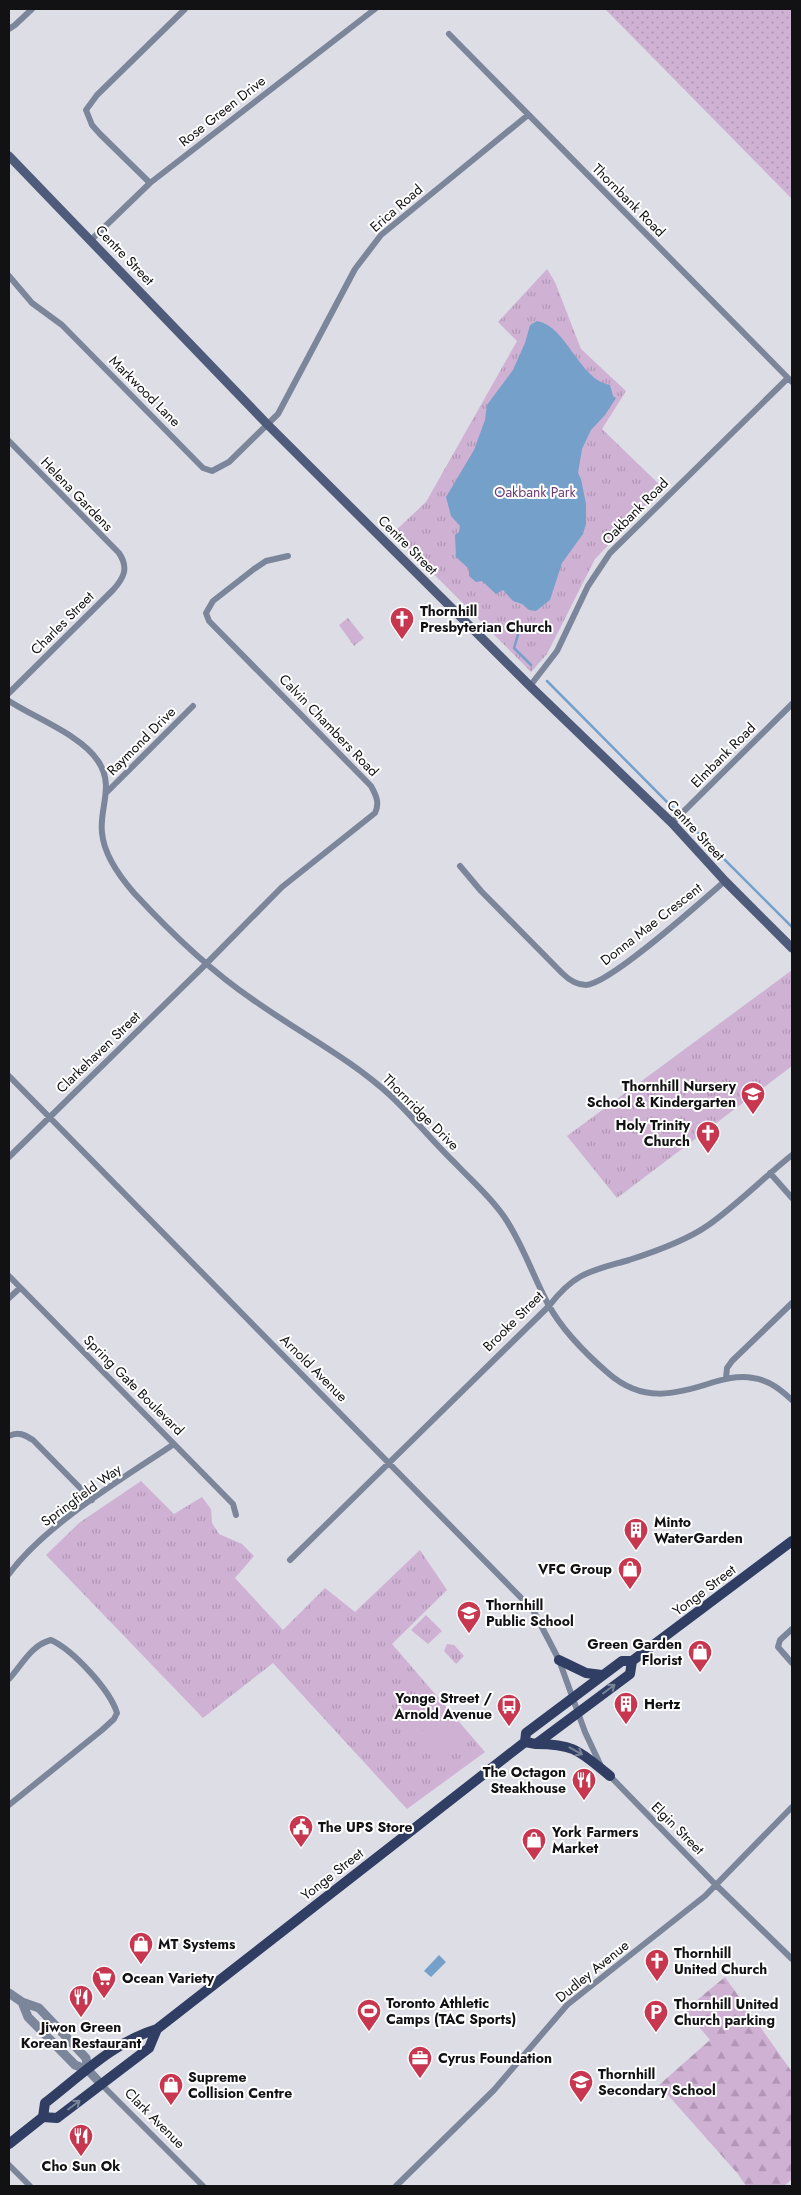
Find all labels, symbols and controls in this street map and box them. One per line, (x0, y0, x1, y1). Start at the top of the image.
street label: Rose Green Drive (174, 71, 270, 151)
street label: Thornbank Road (588, 159, 670, 241)
street label: Erica Road (365, 179, 427, 237)
street label: Centre Street (91, 220, 159, 290)
street label: Markwood Lane (105, 351, 185, 431)
street label: Helena Gardens (36, 452, 118, 536)
street label: Oakbank Road (597, 473, 673, 549)
park label: Oakbank Park (494, 482, 577, 502)
street label: Centre Street (374, 511, 443, 580)
street label: Charles Street (26, 586, 99, 659)
place label: Thornhill Presbyterian Church (420, 601, 552, 637)
church icon: Thornhill Presbyterian Church (389, 606, 415, 640)
street label: Calvin Chambers Road (275, 669, 383, 781)
street label: Raymond Drive (102, 702, 180, 780)
street label: Elmbank Road (686, 718, 760, 792)
street label: Centre Street (662, 795, 730, 865)
street label: Donna Mae Crescent (596, 878, 706, 970)
street label: Clarkehaven Street (52, 1006, 145, 1097)
street label: Thornridge Drive (378, 1069, 464, 1155)
place label: Thornhill Nursery School & Kindergarten (587, 1076, 737, 1112)
school or university icon: Thornhill Nursery School & Kindergarten (740, 1081, 766, 1115)
place label: Holy Trinity Church (615, 1115, 691, 1151)
church icon: Holy Trinity Church (695, 1120, 721, 1154)
street label: Brooke Street (478, 1286, 548, 1356)
street label: Spring Gate Boulevard (79, 1330, 189, 1440)
street label: Arnold Avenue (276, 1330, 352, 1406)
street label: Springfield Way (37, 1459, 126, 1531)
place label: Minto WaterGarden (654, 1512, 743, 1548)
building icon: Minto WaterGarden (623, 1517, 649, 1551)
shop icon: VFC Group (617, 1556, 643, 1590)
place label: VFC Group (537, 1559, 612, 1579)
street label: Yonge Street (668, 1559, 740, 1620)
place label: Thornhill Public School (486, 1595, 574, 1631)
school or university icon: Thornhill Public School (456, 1600, 482, 1634)
place label: Green Garden Florist (587, 1634, 683, 1670)
shop icon: Green Garden Florist (687, 1639, 713, 1673)
one-way arrow (602, 1684, 616, 1694)
place label: Yonge Street / Arnold Avenue (393, 1688, 492, 1724)
building icon: Hertz (613, 1691, 639, 1725)
bus stop icon: Yonge Street / Arnold Avenue (496, 1693, 522, 1727)
place label: Hertz (644, 1694, 681, 1714)
one-way arrow (569, 1746, 584, 1756)
place label: The Octagon Steakhouse (483, 1762, 566, 1798)
restaurant icon: The Octagon Steakhouse (571, 1767, 597, 1801)
street label: Elgin Street (647, 1797, 709, 1859)
public building icon: The UPS Store (288, 1814, 314, 1848)
place label: The UPS Store (318, 1817, 413, 1837)
place label: York Farmers Market (551, 1822, 639, 1858)
shop icon: York Farmers Market (521, 1827, 547, 1861)
street label: Yonge Street (297, 1843, 368, 1905)
shop icon: MT Systems (128, 1931, 154, 1965)
place label: MT Systems (158, 1934, 236, 1954)
street label: Dudley Avenue (551, 1935, 633, 2007)
place label: Thornhill United Church (674, 1943, 767, 1979)
church icon: Thornhill United Church (644, 1948, 670, 1982)
supermarket icon: Ocean Variety (91, 1965, 117, 1999)
place label: Ocean Variety (122, 1968, 215, 1988)
restaurant icon: Jiwon Green Korean Restaurant (68, 1984, 94, 2018)
place label: Toronto Athletic Camps (TAC Sports) (386, 1993, 516, 2029)
place label: Thornhill United Church parking (674, 1994, 778, 2030)
sports icon: Toronto Athletic Camps (TAC Sports) (356, 1998, 382, 2032)
parking icon: Thornhill United Church parking (643, 1999, 669, 2033)
place label: Jiwon Green Korean Restaurant (21, 2017, 142, 2053)
office icon: Cyrus Foundation (407, 2045, 433, 2079)
place label: Cyrus Foundation (438, 2048, 552, 2068)
place label: Thornhill Secondary School (598, 2064, 716, 2100)
place label: Supreme Collision Centre (188, 2067, 292, 2103)
school or university icon: Thornhill Secondary School (568, 2069, 594, 2103)
shop icon: Supreme Collision Centre (158, 2072, 184, 2106)
street label: Clark Avenue (120, 2083, 190, 2153)
one-way arrow (67, 2100, 81, 2110)
restaurant icon: Cho Sun Ok (68, 2123, 94, 2157)
place label: Cho Sun Ok (42, 2156, 120, 2176)

